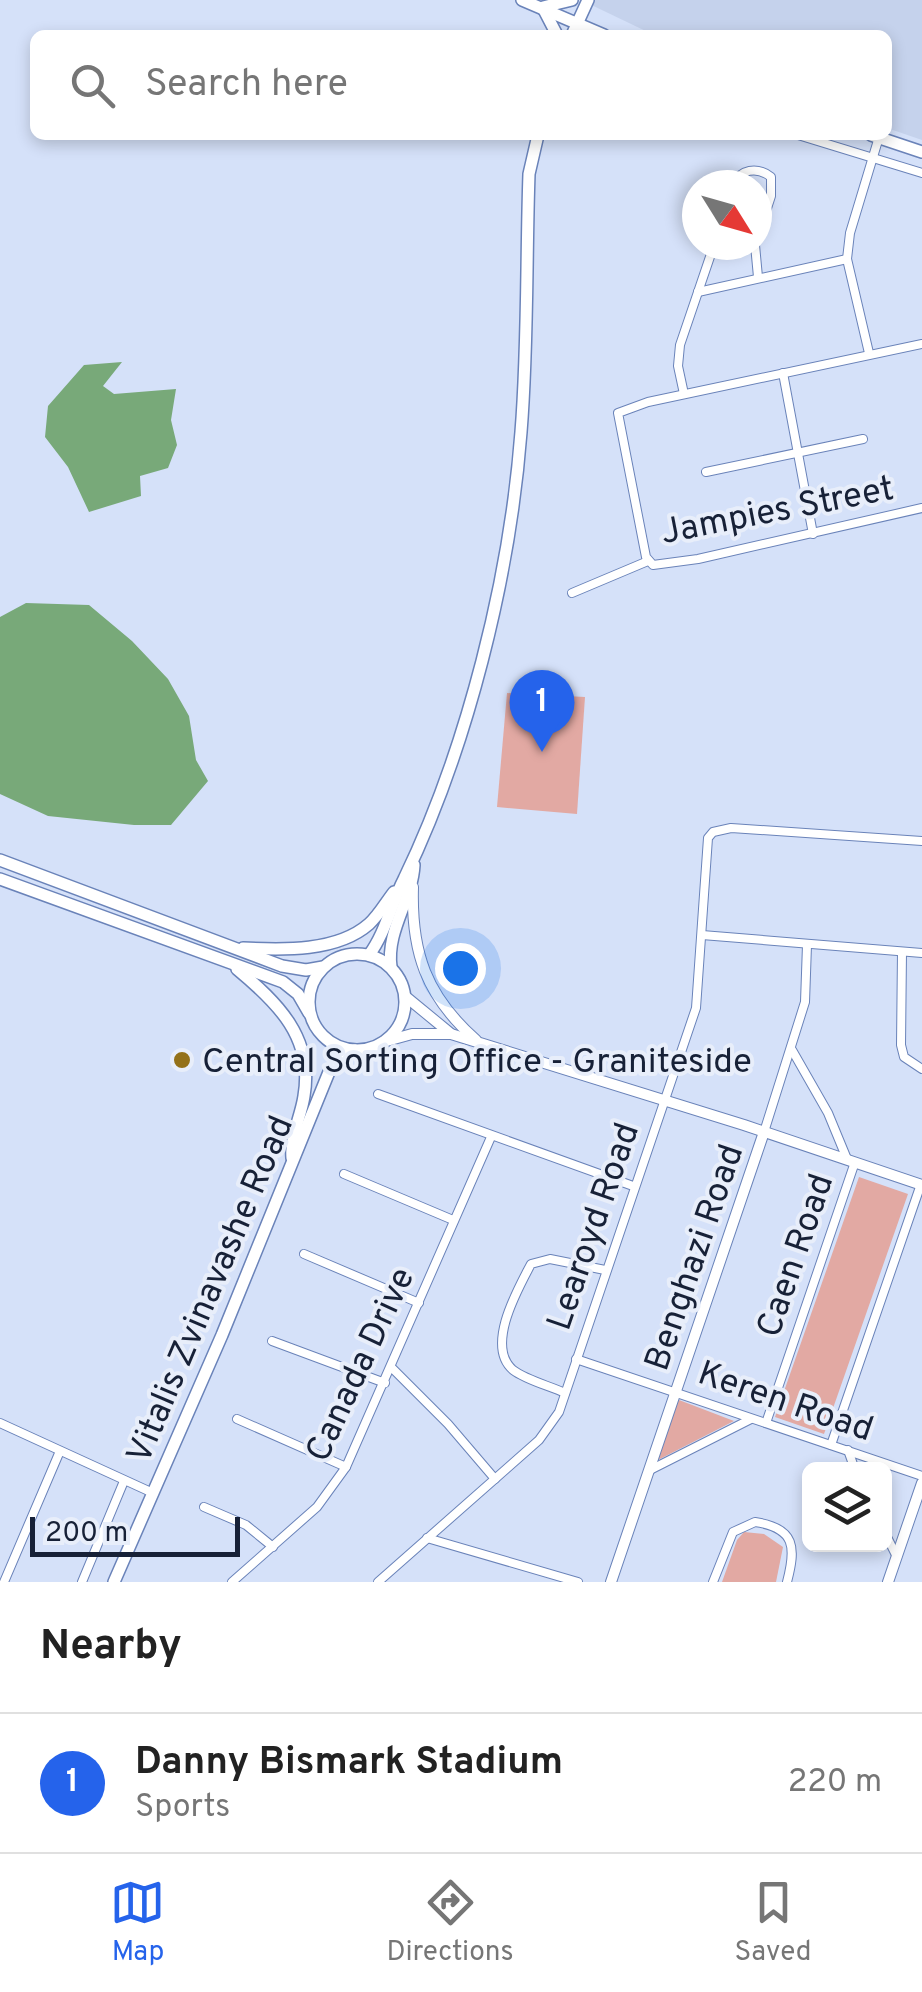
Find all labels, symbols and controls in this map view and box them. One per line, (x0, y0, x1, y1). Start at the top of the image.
search box (30, 30, 892, 140)
icon: search (65, 58, 120, 113)
text: Search here (145, 61, 348, 110)
north arrow (682, 170, 772, 260)
street label: Jampies Street (657, 468, 898, 556)
pin: 1 (510, 670, 574, 752)
your location (435, 943, 486, 994)
place label: Central Sorting Office - Graniteside (202, 1041, 752, 1085)
marker: Central Sorting Office - Graniteside (171, 1049, 193, 1071)
street label: Vitalis Zvinavashe Road (119, 1110, 305, 1471)
street label: Learoyd Road (539, 1117, 651, 1336)
street label: Benghazi Road (637, 1139, 755, 1377)
street label: Caen Road (748, 1169, 845, 1343)
street label: Canada Drive (298, 1261, 426, 1470)
street label: Keren Road (692, 1352, 878, 1453)
map controls (802, 1462, 892, 1552)
button: layers (802, 1462, 892, 1552)
scale bar (30, 1512, 240, 1556)
text: 200 m (45, 1516, 128, 1552)
text: Nearby (40, 1621, 182, 1674)
text: Danny Bismark Stadium (135, 1739, 563, 1788)
text: 1 (66, 1763, 79, 1803)
text: 220 m (788, 1763, 882, 1803)
text: Sports (135, 1788, 230, 1828)
tab: Map (110, 1875, 165, 1971)
tab: Directions (386, 1875, 514, 1971)
tab: Saved (735, 1875, 812, 1971)

